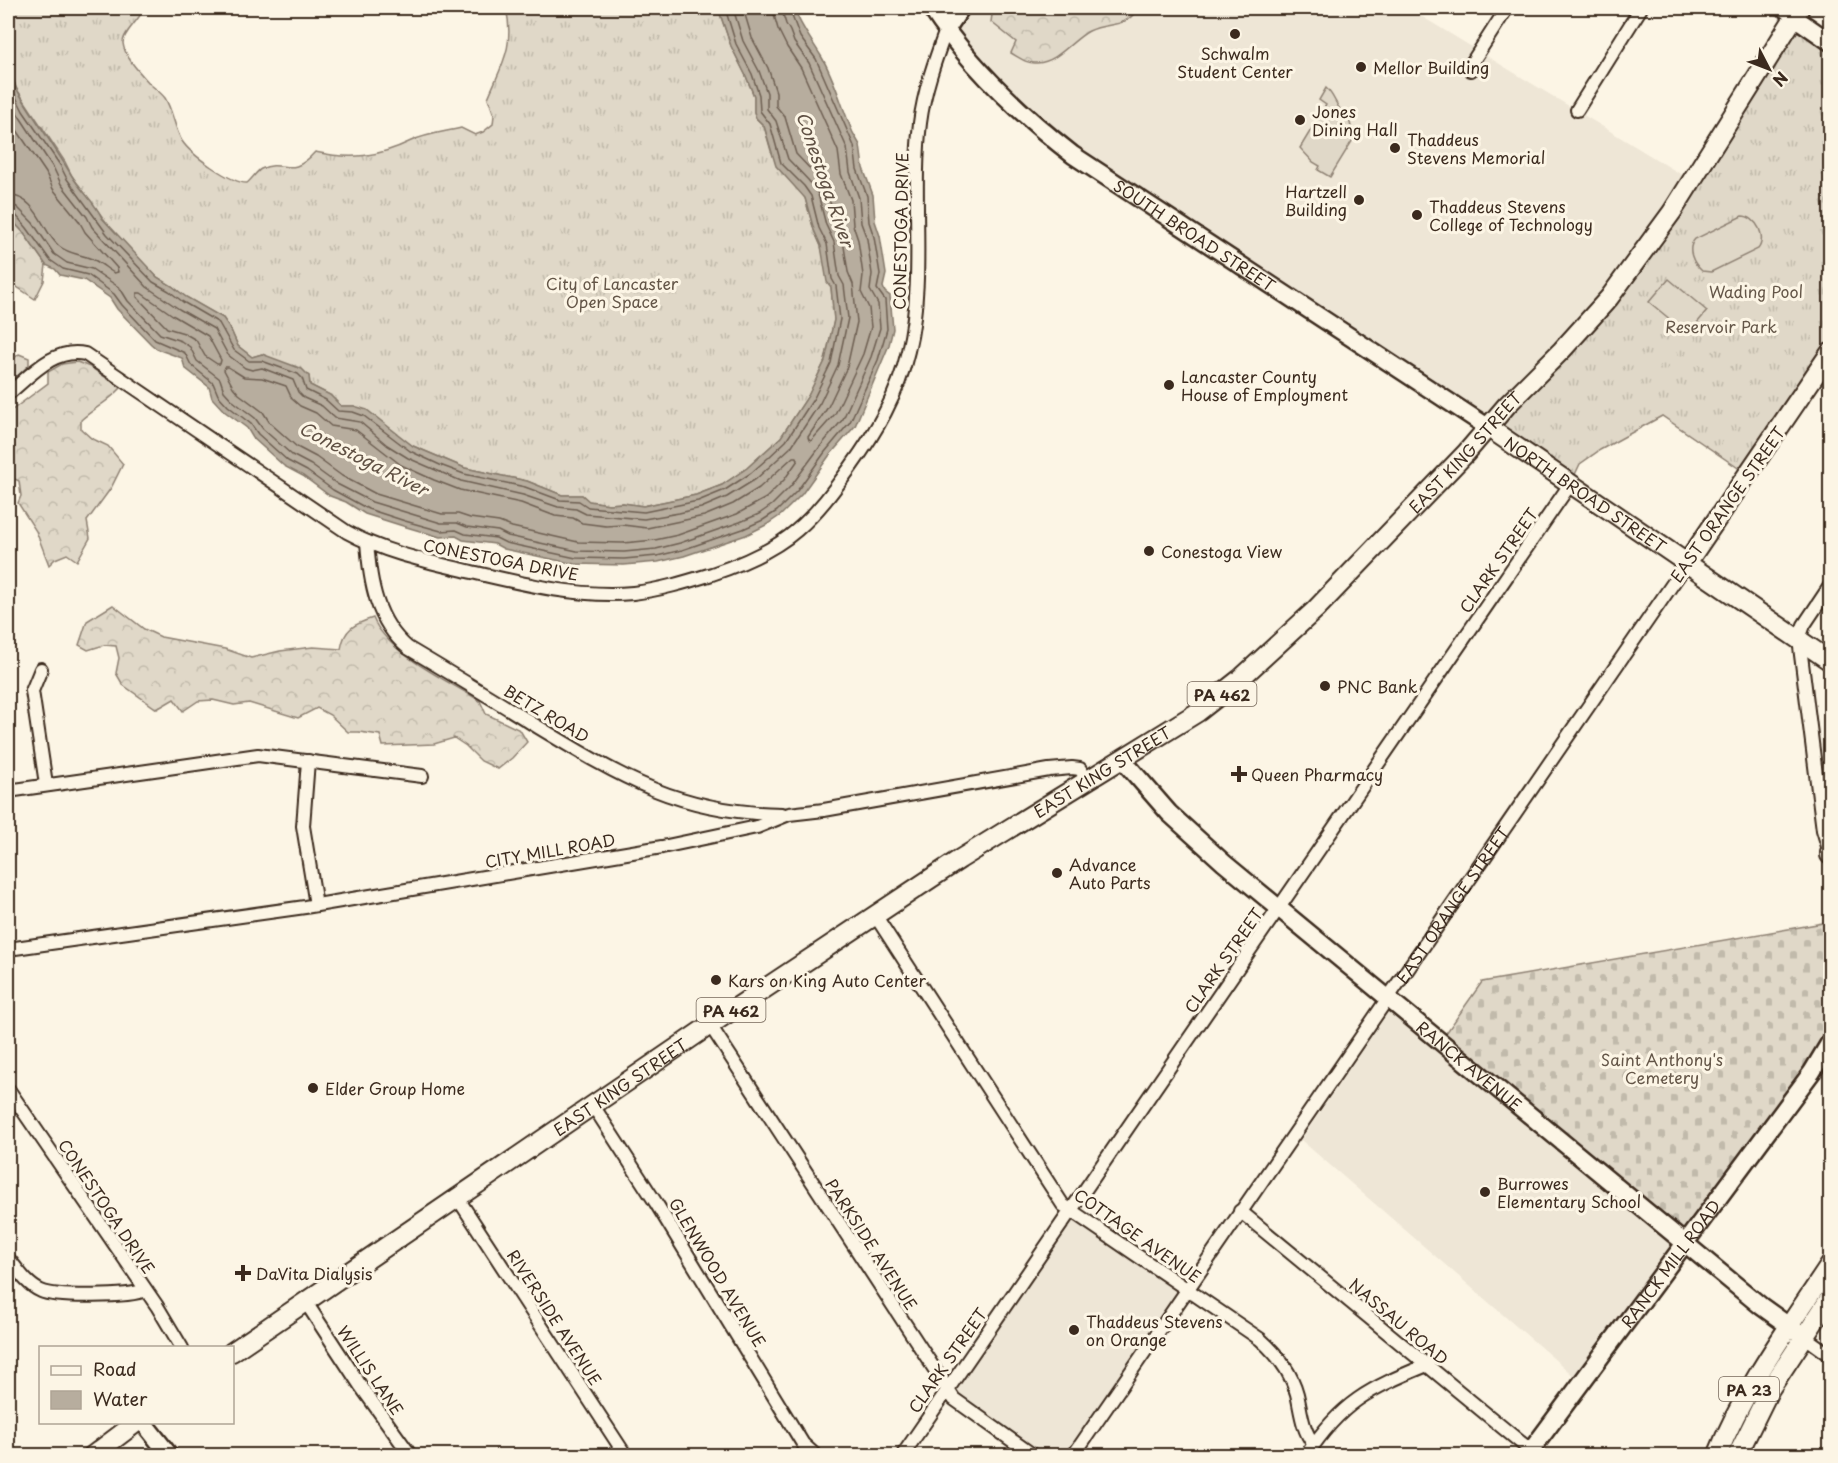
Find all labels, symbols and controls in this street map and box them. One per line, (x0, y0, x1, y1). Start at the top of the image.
marker: Schwalm Student Center (1228, 27, 1242, 41)
north arrow (1739, 39, 1799, 99)
place label: Schwalm Student Center (1177, 41, 1293, 83)
place label: Mellor Building (1373, 55, 1489, 79)
marker: Mellor Building (1354, 60, 1368, 74)
text: N (1768, 67, 1794, 92)
place label: Jones Dining Hall (1312, 99, 1398, 141)
water label: Conestoga River (790, 108, 863, 253)
marker: Jones Dining Hall (1293, 113, 1307, 127)
place label: Thaddeus Stevens Memorial (1407, 127, 1545, 169)
marker: Thaddeus Stevens Memorial (1388, 141, 1402, 155)
street label: CONESTOGA DRIVE (887, 152, 913, 310)
street label: SOUTH BROAD STREET (1109, 173, 1280, 297)
place label: Hartzell Building (1284, 179, 1347, 221)
marker: Hartzell Building (1352, 193, 1366, 207)
place label: Thaddeus Stevens College of Technology (1429, 194, 1593, 236)
marker: Thaddeus Stevens College of Technology (1410, 208, 1424, 222)
park label: City of Lancaster Open Space (546, 271, 679, 313)
park label: Wading Pool (1709, 279, 1803, 303)
park label: Reservoir Park (1665, 314, 1777, 338)
place label: Lancaster County House of Employment (1181, 364, 1348, 406)
marker: Lancaster County House of Employment (1162, 378, 1176, 392)
street label: EAST KING STREET (1403, 385, 1527, 518)
water label: Conestoga River (295, 414, 436, 503)
street label: EAST ORANGE STREET (1664, 421, 1790, 587)
street label: NORTH BROAD STREET (1500, 430, 1671, 558)
street label: CLARK STREET (1453, 503, 1543, 617)
street label: CONESTOGA DRIVE (421, 532, 581, 586)
place label: Conestoga View (1161, 539, 1283, 563)
marker: Conestoga View (1142, 544, 1156, 558)
place label: PNC Bank (1337, 674, 1418, 698)
street label: BETZ ROAD (500, 678, 594, 748)
marker: PNC Bank (1318, 679, 1332, 693)
road number: PA 462 (1188, 682, 1256, 706)
street label: EAST KING STREET (1029, 720, 1175, 823)
place label: Queen Pharmacy (1251, 762, 1383, 786)
marker: Queen Pharmacy (1232, 767, 1246, 781)
street label: EAST ORANGE STREET (1390, 821, 1515, 988)
street label: CITY MILL ROAD (483, 827, 617, 873)
place label: Advance Auto Parts (1069, 852, 1151, 894)
marker: Advance Auto Parts (1050, 866, 1064, 880)
street label: CLARK STREET (1178, 903, 1268, 1017)
place label: Kars on King Auto Center (728, 968, 927, 992)
marker: Kars on King Auto Center (709, 973, 723, 987)
road number: PA 462 (696, 998, 766, 1022)
street label: RANCK AVENUE (1411, 1015, 1527, 1116)
street label: EAST KING STREET (548, 1032, 692, 1141)
park label: Saint Anthony's Cemetery (1601, 1047, 1723, 1089)
place label: Elder Group Home (325, 1076, 465, 1100)
marker: Elder Group Home (306, 1081, 320, 1095)
street label: CONESTOGA DRIVE (53, 1134, 161, 1278)
place label: Burrowes Elementary School (1497, 1171, 1641, 1213)
street label: PARKSIDE AVENUE (820, 1173, 924, 1315)
street label: COTTAGE AVENUE (1070, 1182, 1206, 1288)
marker: Burrowes Elementary School (1478, 1185, 1492, 1199)
street label: GLENWOOD AVENUE (664, 1193, 772, 1351)
street label: RANCK MILL ROAD (1614, 1194, 1726, 1332)
street label: RIVERSIDE AVENUE (502, 1244, 608, 1390)
place label: DaVita Dialysis (256, 1261, 372, 1285)
marker: DaVita Dialysis (234, 1264, 252, 1282)
street label: NASSAU ROAD (1344, 1272, 1454, 1370)
street label: CLARK STREET (902, 1303, 992, 1417)
place label: Thaddeus Stevens on Orange (1086, 1309, 1223, 1351)
street label: WILLIS LANE (332, 1320, 410, 1420)
marker: Thaddeus Stevens on Orange (1067, 1323, 1081, 1337)
legend (39, 1346, 234, 1424)
text: Road (93, 1355, 137, 1382)
road number: PA 23 (1719, 1377, 1779, 1401)
text: Water (93, 1385, 148, 1412)

